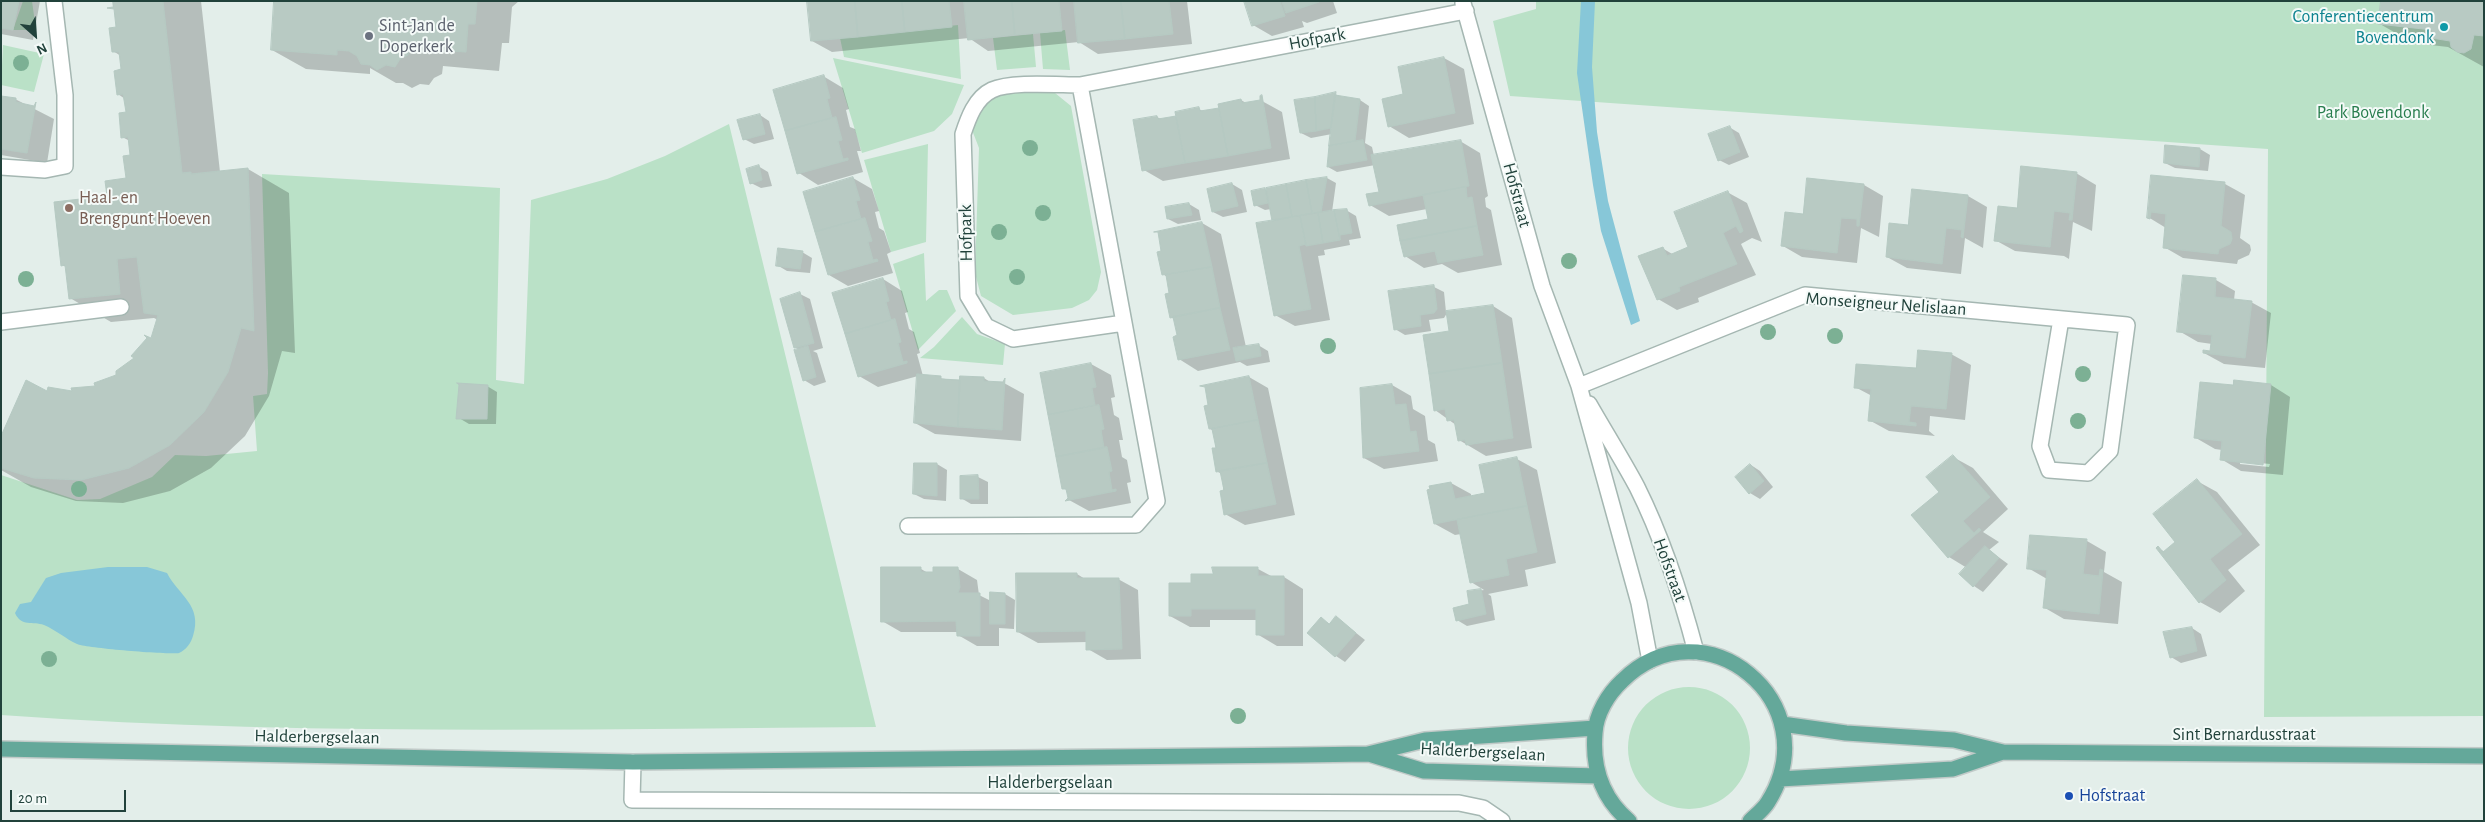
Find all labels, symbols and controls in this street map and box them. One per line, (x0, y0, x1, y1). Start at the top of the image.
place label: Conferentiecentrum Bovendonk (2293, 6, 2434, 48)
north arrow (10, 10, 60, 60)
place label: Sint-Jan de Doperkerk (379, 15, 455, 58)
marker: Conferentiecentrum Bovendonk (2438, 21, 2450, 33)
street label: Hofpark (1287, 23, 1347, 55)
marker: Sint-Jan de Doperkerk (363, 30, 375, 42)
text: N (34, 40, 49, 57)
park label: Park Bovendonk (2317, 102, 2429, 124)
street label: Hofstraat (1498, 160, 1536, 230)
place label: Haal- en Brengpunt Hoeven (79, 187, 211, 230)
marker: Haal- en Brengpunt Hoeven (63, 202, 75, 214)
street label: Hofpark (955, 204, 977, 262)
street label: Monseigneur Nelislaan (1805, 288, 1967, 320)
street label: Hofstraat (1649, 535, 1691, 605)
street label: Sint Bernardusstraat (2172, 724, 2316, 746)
street label: Halderbergselaan (254, 725, 380, 749)
street label: Halderbergselaan (1420, 738, 1546, 766)
street label: Halderbergselaan (987, 772, 1113, 794)
scale bar (12, 780, 129, 812)
place label: Hofstraat (2079, 785, 2145, 807)
marker: Hofstraat (2063, 790, 2075, 802)
text: 20 m (18, 791, 47, 806)

